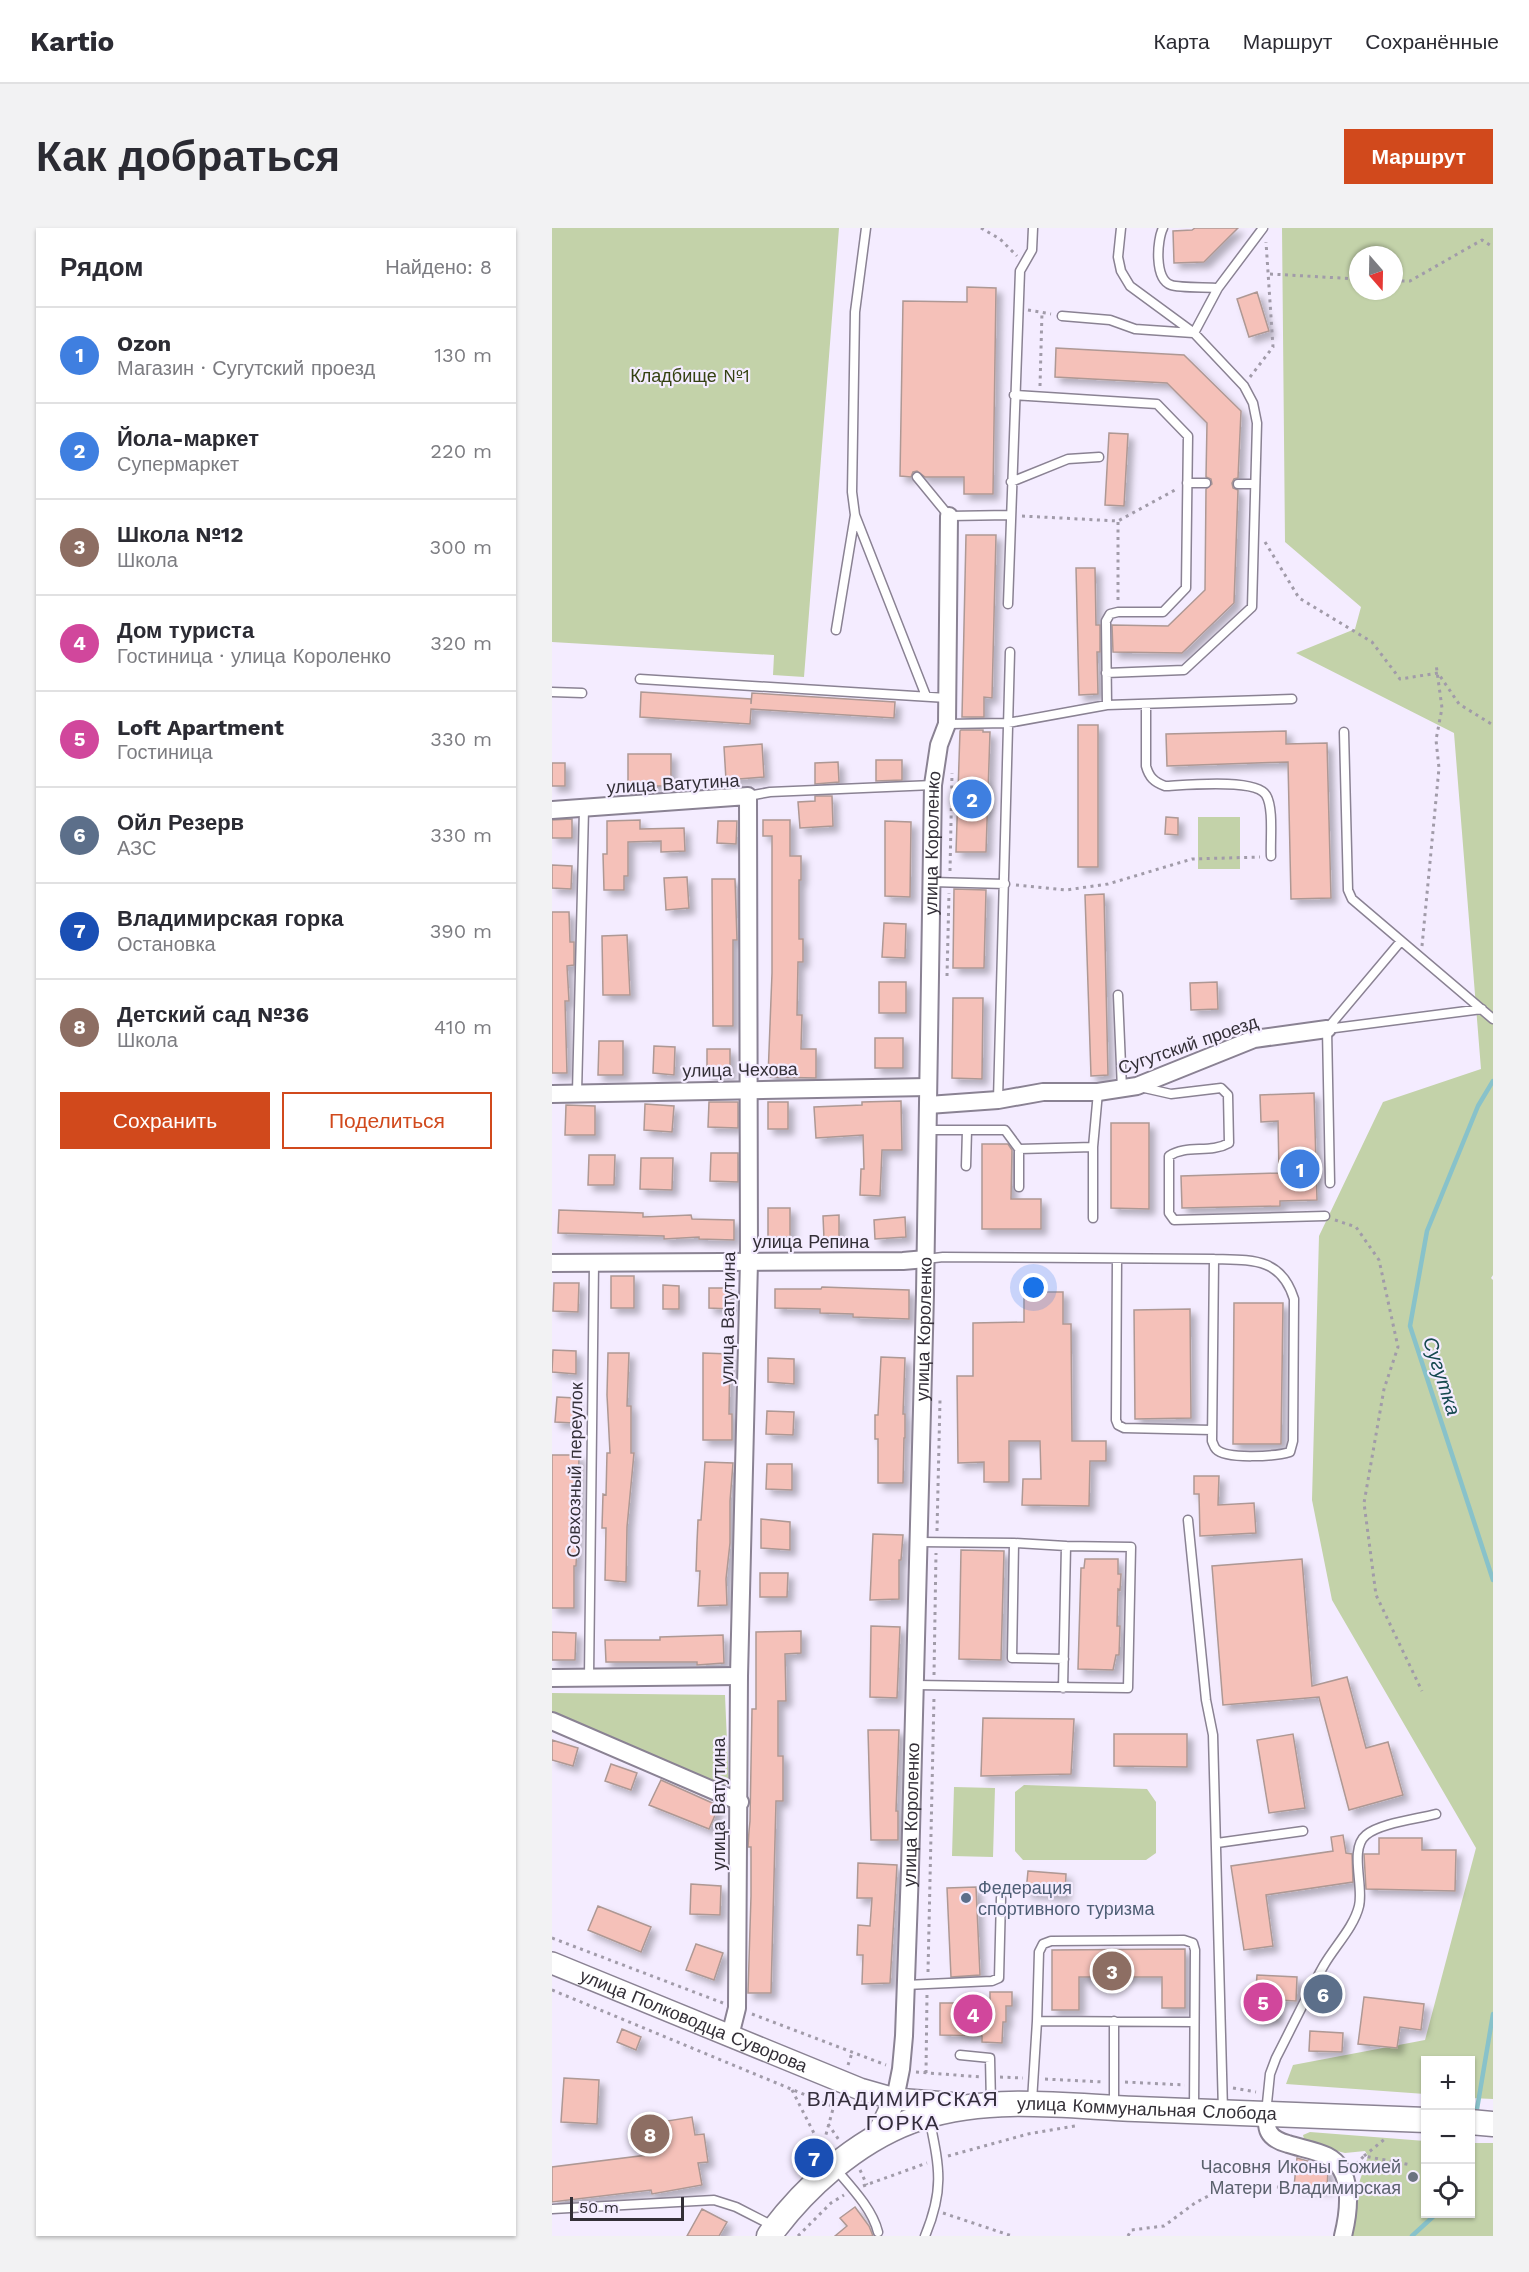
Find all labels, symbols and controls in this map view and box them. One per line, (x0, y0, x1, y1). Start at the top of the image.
text: Kartio (30, 25, 114, 58)
text: Карта (1154, 29, 1210, 54)
text: Маршрут (1243, 29, 1332, 54)
text: Сохранённые (1365, 29, 1499, 54)
button: Маршрут (1344, 129, 1493, 184)
text: Как добраться (36, 132, 340, 181)
north arrow (1349, 246, 1403, 300)
text: Рядом (60, 252, 143, 282)
text: Найдено: 8 (385, 255, 492, 279)
text: Ozon (117, 331, 171, 356)
text: 1 (75, 343, 84, 367)
text: 130 m (434, 343, 492, 367)
text: Магазин · Сугутский проезд (117, 356, 375, 380)
park label: Кладбище №1 (630, 365, 750, 386)
text: Йола-маркет (117, 426, 259, 451)
text: 2 (74, 439, 85, 463)
text: 220 m (430, 439, 492, 463)
text: Супермаркет (117, 452, 239, 476)
text: Школа №12 (117, 522, 243, 547)
text: 3 (74, 535, 85, 559)
text: 300 m (430, 535, 492, 559)
text: Школа (117, 548, 178, 572)
text: Дом туриста (117, 618, 254, 643)
text: 4 (73, 631, 86, 655)
text: 320 m (430, 631, 492, 655)
text: Гостиница · улица Короленко (117, 644, 391, 668)
text: Loft Apartment (117, 715, 284, 740)
text: 5 (74, 727, 85, 751)
text: 330 m (430, 727, 492, 751)
text: Гостиница (117, 740, 213, 764)
street label: улица Ватутина (606, 769, 741, 797)
street label: улица Короленко (920, 769, 945, 915)
pin: 2 (952, 776, 992, 822)
text: Ойл Резерв (117, 810, 244, 835)
text: 6 (73, 823, 86, 847)
text: 330 m (430, 823, 492, 847)
text: АЗС (117, 836, 156, 860)
text: Владимирская горка (117, 906, 343, 931)
text: 7 (73, 919, 86, 943)
text: 390 m (430, 919, 492, 943)
text: Остановка (117, 932, 216, 956)
text: Детский сад №36 (117, 1002, 309, 1027)
street label: Сугутский проезд (1115, 1011, 1261, 1078)
text: 8 (73, 1015, 86, 1039)
text: 410 m (434, 1015, 492, 1039)
text: Школа (117, 1028, 178, 1052)
street label: улица Чехова (682, 1058, 799, 1081)
button: Сохранить (60, 1092, 270, 1149)
button: Поделиться (282, 1092, 492, 1149)
pin: 1 (1280, 1146, 1320, 1192)
street label: улица Репина (753, 1231, 870, 1252)
street label: улица Ватутина (716, 1250, 739, 1385)
street label: улица Короленко (911, 1257, 936, 1401)
your location (1019, 1273, 1048, 1302)
water label: Сугутка (1418, 1334, 1466, 1418)
street label: Совхозный переулок (562, 1382, 587, 1558)
street label: улица Ватутина (708, 1737, 729, 1870)
street label: улица Короленко (898, 1742, 923, 1887)
place label: Федерация спортивного туризма (978, 1877, 1155, 1919)
marker: Федерация спортивного туризма (959, 1891, 973, 1905)
pin: 3 (1092, 1948, 1132, 1994)
street label: улица Полководца Суворова (577, 1965, 811, 2077)
pin: 6 (1304, 1972, 1342, 2016)
pin: 5 (1244, 1980, 1282, 2024)
pin: 4 (954, 1992, 992, 2036)
map controls (1421, 2056, 1475, 2218)
button: + (1421, 2056, 1475, 2110)
district label: ВЛАДИМИРСКАЯ ГОРКА (807, 2086, 999, 2135)
street label: улица Коммунальная Слобода (1017, 2093, 1278, 2124)
button: − (1421, 2110, 1475, 2164)
pin: 8 (630, 2112, 670, 2156)
pin: 7 (794, 2136, 834, 2180)
place label: Часовня Иконы Божией Матери Владимирская (1201, 2156, 1401, 2198)
button: locate (1421, 2164, 1475, 2218)
marker: Часовня Иконы Божией Матери Владимирская (1406, 2170, 1420, 2184)
scale bar (570, 2194, 684, 2222)
text: 50 m (579, 2198, 619, 2217)

